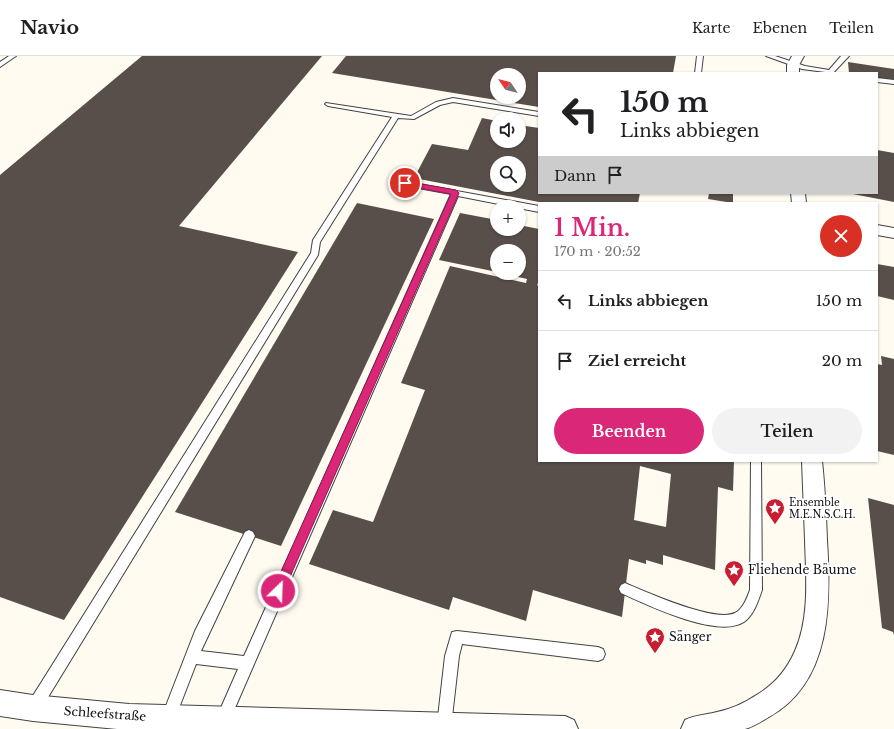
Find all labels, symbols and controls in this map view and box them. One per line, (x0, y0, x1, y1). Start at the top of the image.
text: Navio (20, 16, 79, 39)
text: Karte (692, 19, 731, 37)
text: Ebenen (753, 19, 807, 37)
text: Teilen (829, 19, 874, 37)
north arrow (490, 68, 526, 104)
map controls (490, 68, 526, 280)
text: 150 m (620, 85, 708, 120)
icon: left (554, 88, 606, 140)
button: sound (490, 112, 526, 148)
text: Links abbiegen (620, 120, 759, 142)
button: search (490, 156, 526, 192)
icon: arrive (604, 164, 626, 186)
pin (388, 166, 422, 200)
text: Dann (554, 166, 596, 185)
icon: arrive (394, 172, 416, 194)
button: + (490, 200, 526, 236)
text: 1 Min. (554, 213, 630, 242)
button: close (820, 215, 862, 257)
text: 170 m · 20:52 (554, 243, 641, 260)
button: − (490, 244, 526, 280)
icon: left (554, 290, 576, 312)
text: Links abbiegen (588, 291, 708, 310)
text: 150 m (816, 291, 862, 310)
icon: arrive (554, 350, 576, 372)
text: Ziel erreicht (588, 351, 686, 370)
text: 20 m (822, 351, 862, 370)
button: Beenden (554, 408, 704, 454)
button: Teilen (712, 408, 862, 454)
place label: Ensemble M.E.N.S.C.H. (789, 496, 855, 521)
place icon: Ensemble M.E.N.S.C.H. (764, 497, 786, 525)
place icon: Fliehende Bäume (723, 559, 745, 587)
place label: Fliehende Bäume (748, 562, 856, 577)
position arrow (257, 570, 299, 612)
place icon: Sänger (644, 626, 666, 654)
place label: Sänger (669, 629, 712, 644)
street label: Schleefstraße (63, 703, 147, 724)

